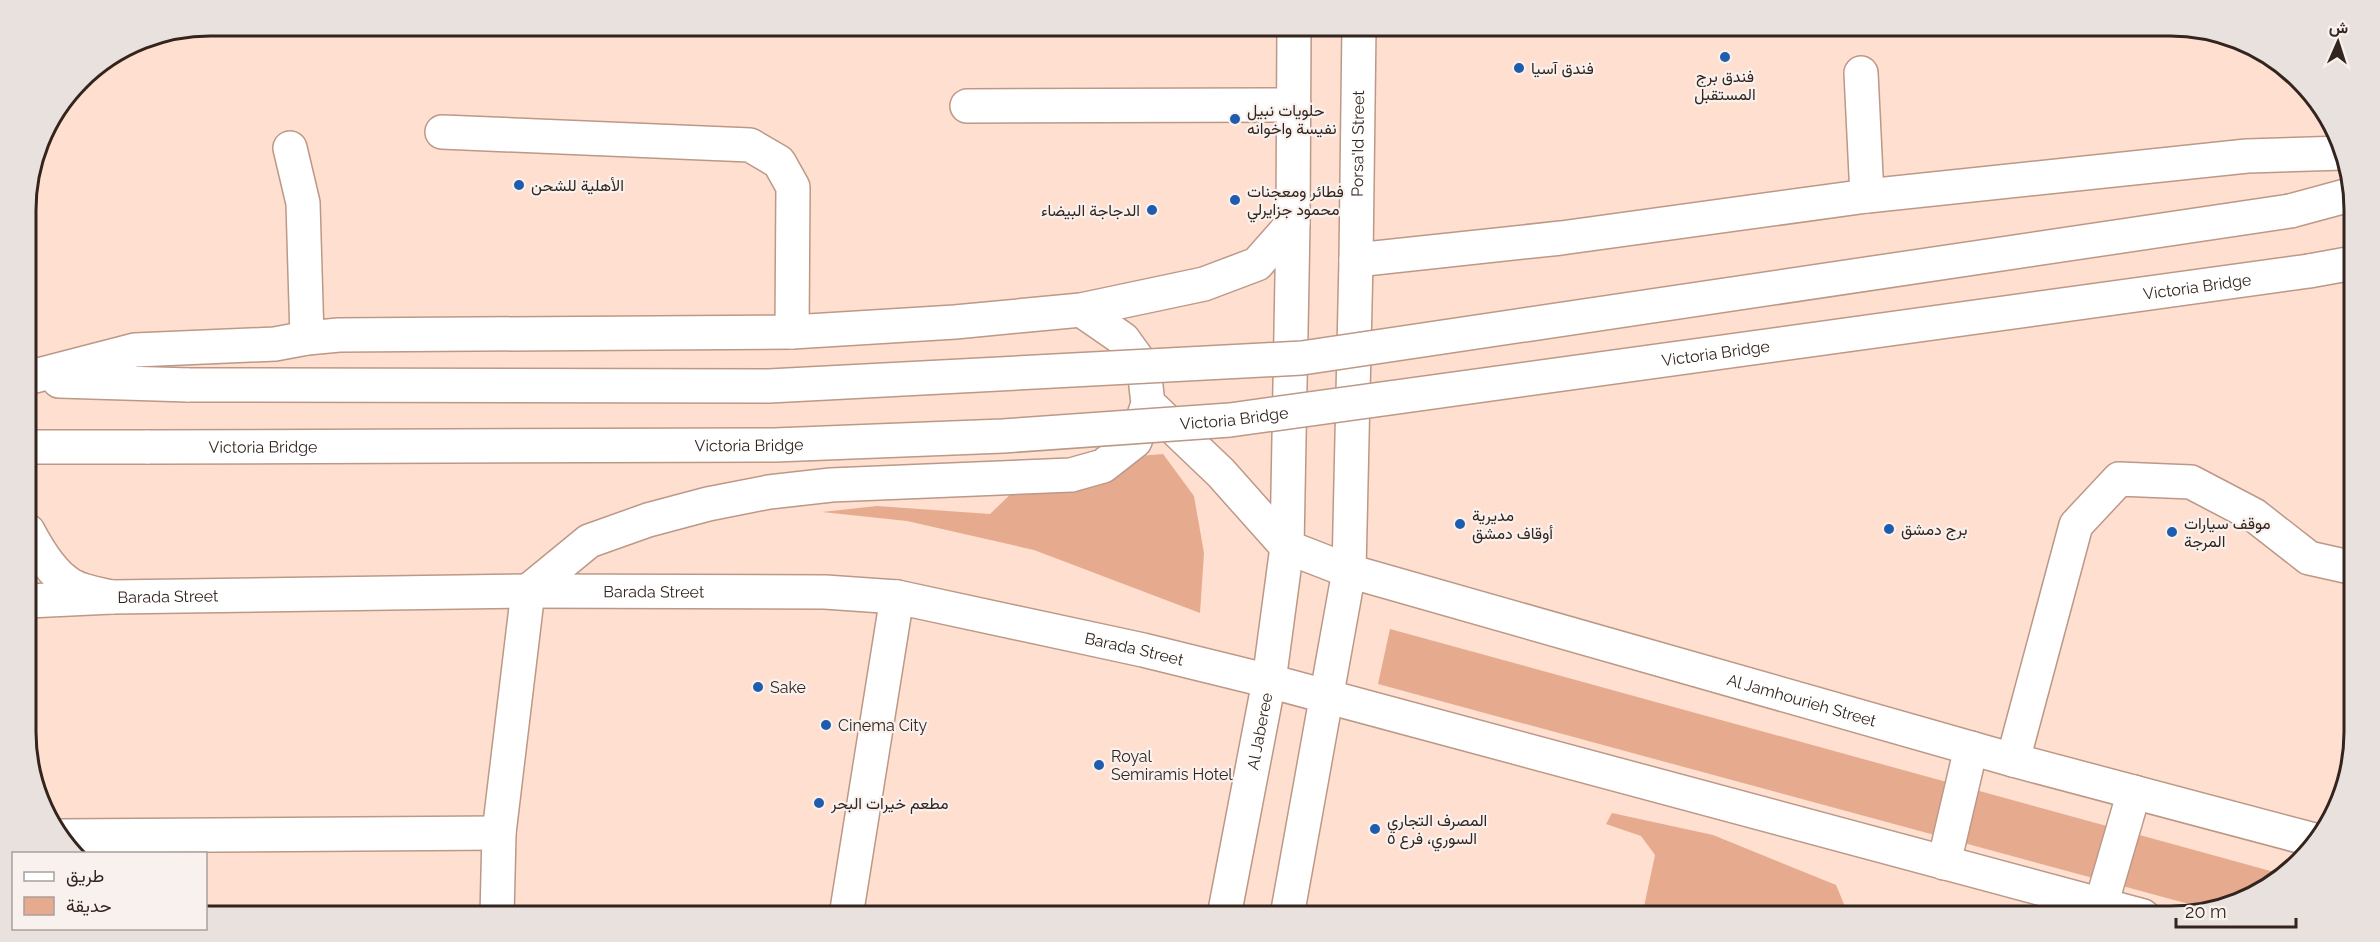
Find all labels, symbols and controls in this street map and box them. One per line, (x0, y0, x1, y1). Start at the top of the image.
north arrow (2308, 12, 2368, 72)
text: ش (2329, 18, 2349, 38)
marker: فندق برج المستقبل (1718, 50, 1732, 64)
place label: فندق آسيا (1531, 59, 1594, 78)
marker: فندق آسيا (1512, 61, 1526, 75)
place label: فندق برج المستقبل (1694, 67, 1756, 105)
street label: Porsa'Id Street (1347, 90, 1368, 197)
place label: حلويات نبيل نفيسة واخوانه (1247, 101, 1336, 139)
marker: حلويات نبيل نفيسة واخوانه (1228, 112, 1242, 126)
place label: الأهلية للشحن (531, 176, 624, 196)
marker: الأهلية للشحن (512, 178, 526, 192)
place label: فطائر ومعجنات محمود جزايرلي (1247, 182, 1344, 223)
marker: فطائر ومعجنات محمود جزايرلي (1228, 193, 1242, 207)
place label: الدجاجة البيضاء (1041, 201, 1140, 220)
marker: الدجاجة البيضاء (1145, 203, 1159, 217)
street label: Victoria Bridge (2142, 270, 2252, 303)
street label: Victoria Bridge (1660, 336, 1771, 370)
street label: Victoria Bridge (1179, 403, 1289, 433)
street label: Victoria Bridge (695, 434, 804, 455)
street label: Victoria Bridge (209, 437, 317, 456)
place label: مديرية أوقاف دمشق (1472, 506, 1553, 544)
place label: موقف سيارات المرجة (2184, 514, 2271, 552)
marker: مديرية أوقاف دمشق (1453, 517, 1467, 531)
place label: برج دمشق (1901, 520, 1967, 541)
marker: برج دمشق (1882, 522, 1896, 536)
marker: موقف سيارات المرجة (2165, 525, 2179, 539)
street label: Barada Street (603, 582, 705, 601)
street label: Barada Street (117, 586, 219, 606)
street label: Barada Street (1083, 628, 1186, 669)
street label: Al Jamhourieh Street (1725, 670, 1879, 730)
place label: Sake (770, 678, 806, 697)
marker: Sake (751, 680, 765, 694)
street label: Al Jaberee (1243, 691, 1276, 771)
place label: Cinema City (838, 716, 928, 735)
marker: Cinema City (819, 718, 833, 732)
place label: Royal Semiramis Hotel (1111, 747, 1233, 784)
marker: Royal Semiramis Hotel (1092, 758, 1106, 772)
place label: مطعم خيرات البحر (830, 794, 949, 814)
marker: مطعم خيرات البحر (812, 796, 826, 810)
place label: المصرف التجاري السوري، فرع ٥ (1387, 811, 1487, 852)
marker: المصرف التجاري السوري، فرع ٥ (1368, 822, 1382, 836)
legend (12, 852, 207, 930)
text: طريق (66, 865, 104, 887)
scale bar (2176, 891, 2296, 929)
text: حديقة (66, 895, 112, 916)
text: 20 m (2185, 901, 2227, 922)

